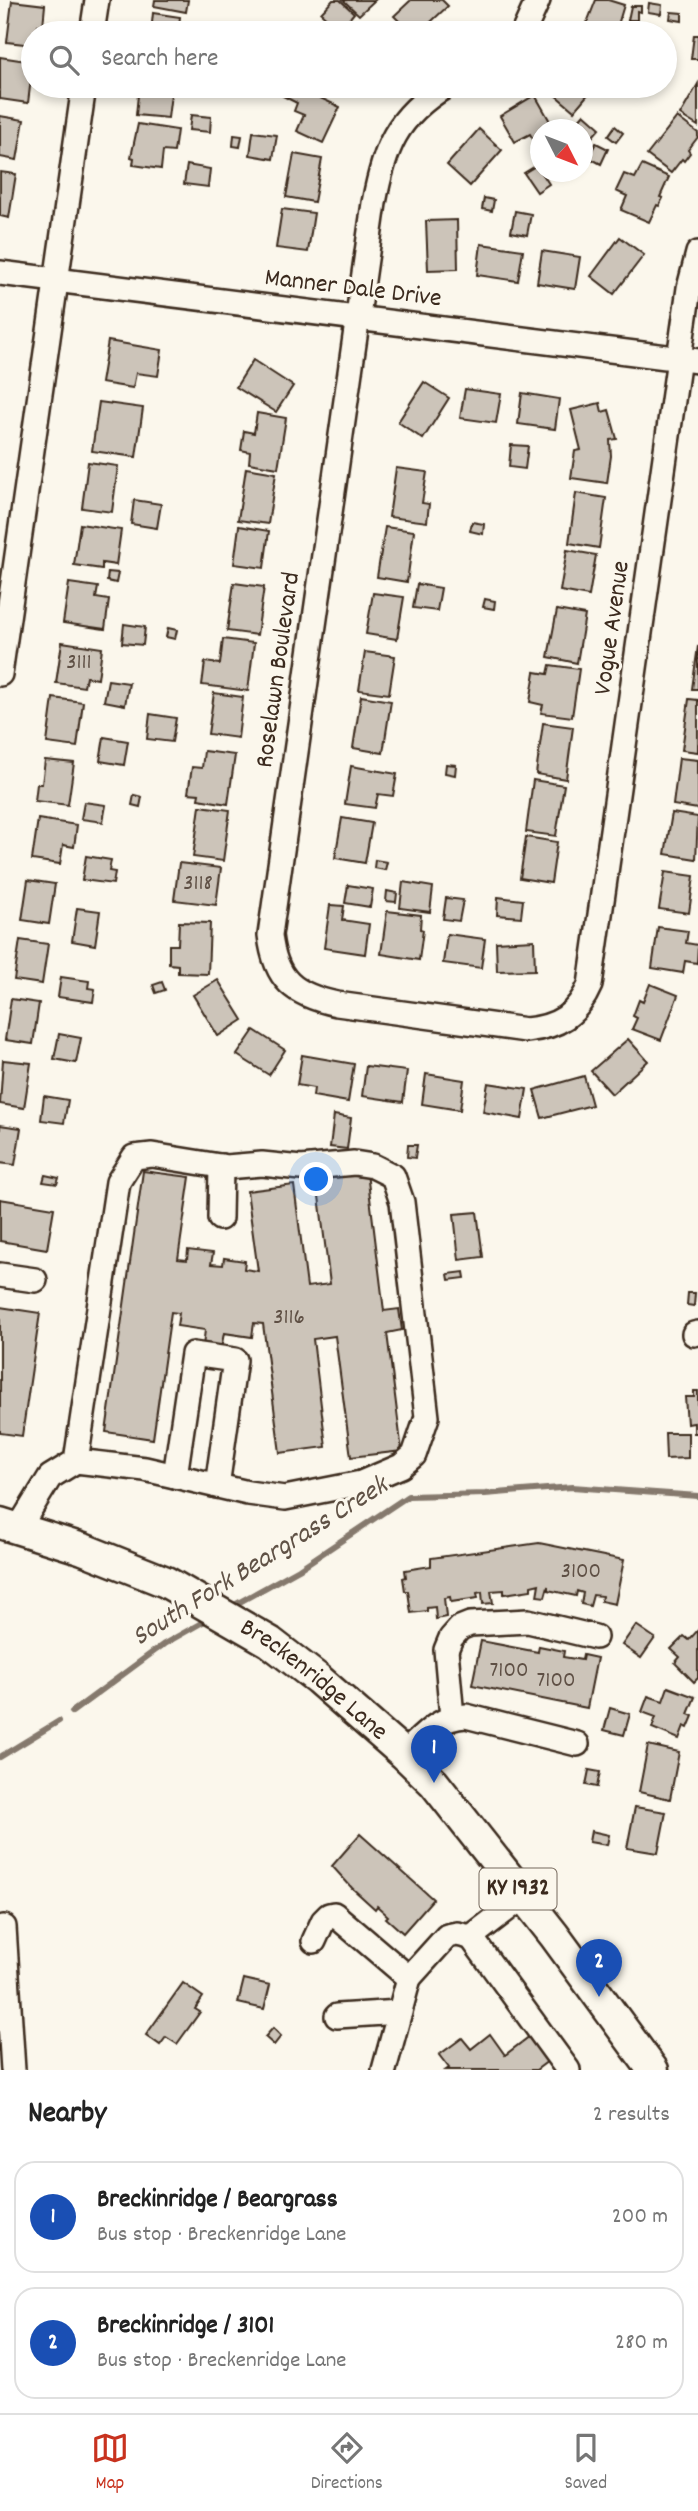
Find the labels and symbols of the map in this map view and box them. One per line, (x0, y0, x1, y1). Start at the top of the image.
north arrow (530, 119, 593, 182)
street label: Manner Dale Drive (263, 260, 443, 318)
street label: Vogue Avenue (585, 558, 641, 698)
street label: Roselawn Boulevard (247, 570, 311, 770)
house number: 3111 (66, 647, 92, 680)
house number: 3118 (183, 868, 213, 901)
your location (299, 1162, 333, 1196)
house number: 3116 (273, 1302, 305, 1335)
water label: South Fork Beargrass Creek (125, 1467, 399, 1658)
house number: 3100 (561, 1556, 601, 1589)
street label: Breckenridge Lane (233, 1610, 396, 1750)
house number: 7100 (490, 1655, 528, 1688)
house number: 7100 (537, 1665, 575, 1698)
pin: 1 (411, 1725, 457, 1783)
road number: KY 1932 (480, 1868, 556, 1910)
pin: 2 (576, 1939, 622, 1997)

